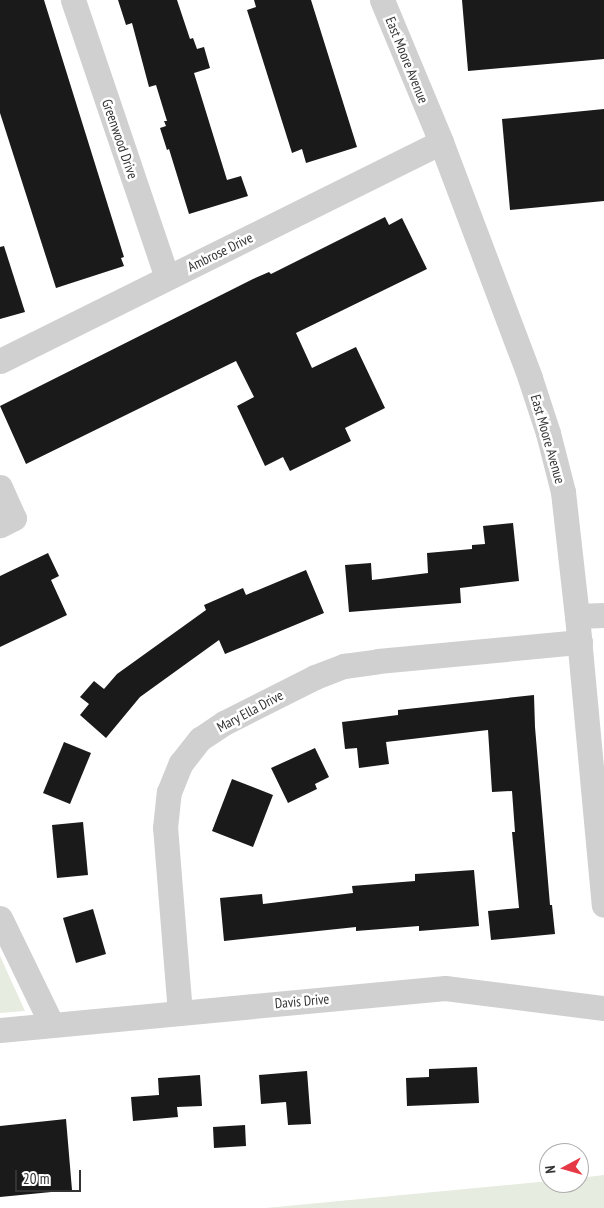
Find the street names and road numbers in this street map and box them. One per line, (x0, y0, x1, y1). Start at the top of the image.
street label: East Moore Avenue (382, 14, 432, 106)
street label: Greenwood Drive (99, 97, 141, 181)
street label: Ambrose Drive (185, 229, 255, 275)
street label: East Moore Avenue (527, 392, 569, 486)
street label: Mary Ella Drive (214, 686, 286, 736)
street label: Davis Drive (274, 990, 330, 1012)

